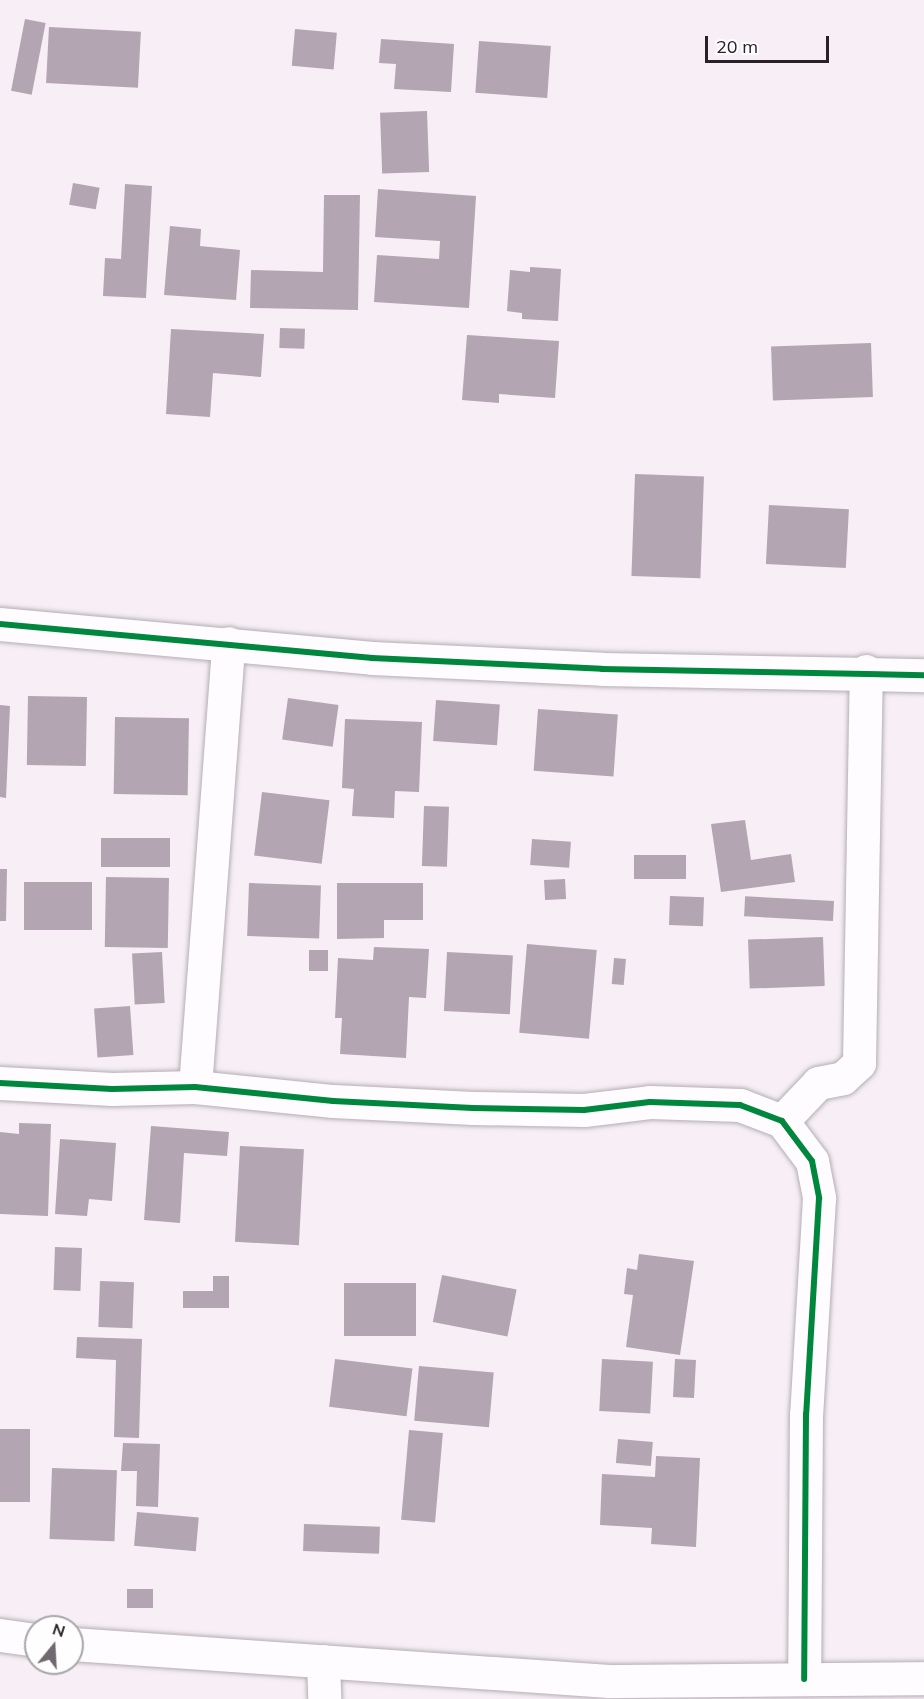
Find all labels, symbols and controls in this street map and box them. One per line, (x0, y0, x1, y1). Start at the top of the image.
scale bar (708, 24, 832, 62)
text: 20 m (716, 35, 758, 58)
north arrow (24, 1615, 84, 1675)
text: N (50, 1618, 68, 1641)

